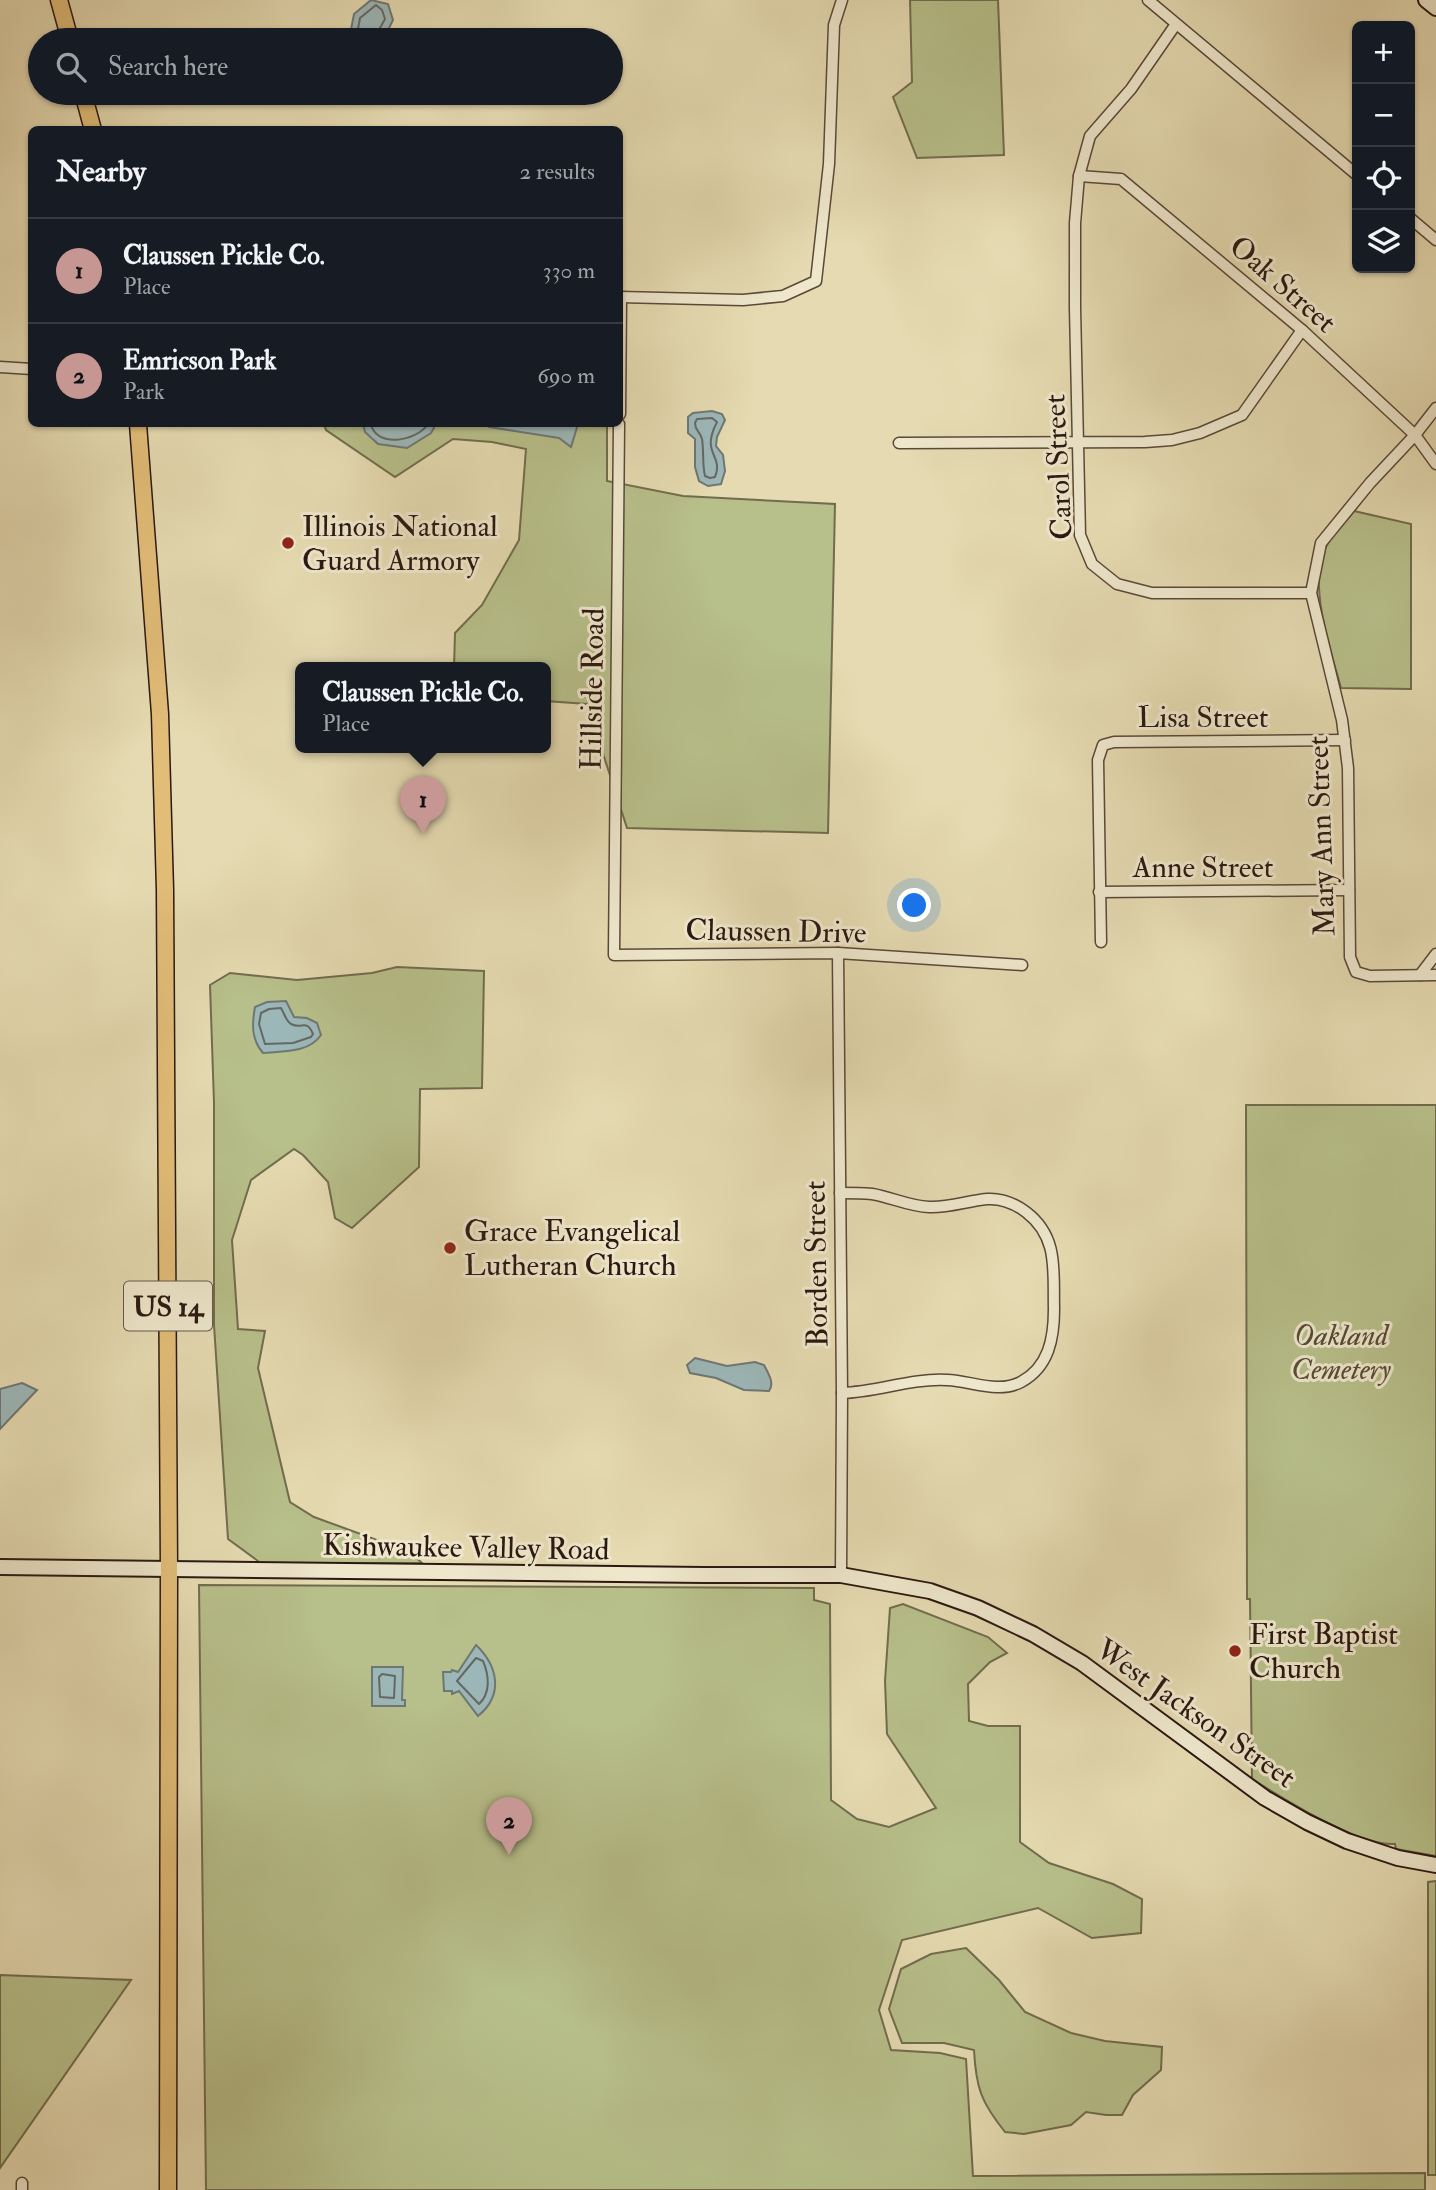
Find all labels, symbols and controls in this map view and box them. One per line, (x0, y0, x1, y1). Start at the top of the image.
map controls (1352, 21, 1415, 273)
button: + (1352, 21, 1415, 84)
search box (28, 28, 623, 105)
icon: search (52, 48, 90, 86)
text: Search here (108, 51, 228, 83)
button: − (1352, 84, 1415, 147)
button: locate (1352, 147, 1415, 210)
text: Nearby (56, 153, 146, 190)
text: 2 results (520, 157, 595, 186)
button: layers (1352, 210, 1415, 273)
street label: Oak Street (1222, 228, 1344, 341)
text: Claussen Pickle Co. (123, 240, 325, 272)
text: 1 (75, 256, 83, 285)
text: 330 m (543, 256, 595, 285)
text: Place (123, 272, 171, 301)
text: Emricson Park (123, 345, 277, 377)
text: 2 (73, 361, 85, 390)
text: 690 m (537, 361, 595, 390)
text: Park (123, 377, 165, 406)
street label: Carol Street (1036, 393, 1081, 541)
place label: Illinois National Guard Armory (302, 508, 498, 579)
marker: Illinois National Guard Armory (280, 535, 296, 551)
street label: Hillside Road (573, 607, 612, 771)
popup (295, 662, 551, 753)
text: Claussen Pickle Co. (322, 677, 524, 709)
street label: Lisa Street (1138, 699, 1269, 736)
text: Place (322, 709, 370, 738)
street label: Mary Ann Street (1300, 735, 1343, 937)
pin: 1 (400, 776, 446, 834)
street label: Anne Street (1131, 849, 1274, 886)
your location (897, 888, 931, 922)
street label: Claussen Drive (685, 911, 867, 952)
street label: Borden Street (797, 1180, 836, 1348)
place label: Grace Evangelical Lutheran Church (464, 1213, 681, 1284)
marker: Grace Evangelical Lutheran Church (442, 1240, 458, 1256)
road number: US 14 (124, 1282, 212, 1330)
park label: Oakland Cemetery (1291, 1317, 1392, 1388)
street label: Kishwaukee Valley Road (322, 1526, 610, 1569)
place label: First Baptist Church (1249, 1616, 1398, 1687)
street label: West Jackson Street (1088, 1630, 1303, 1796)
marker: First Baptist Church (1227, 1643, 1243, 1659)
pin: 2 (486, 1797, 532, 1855)

